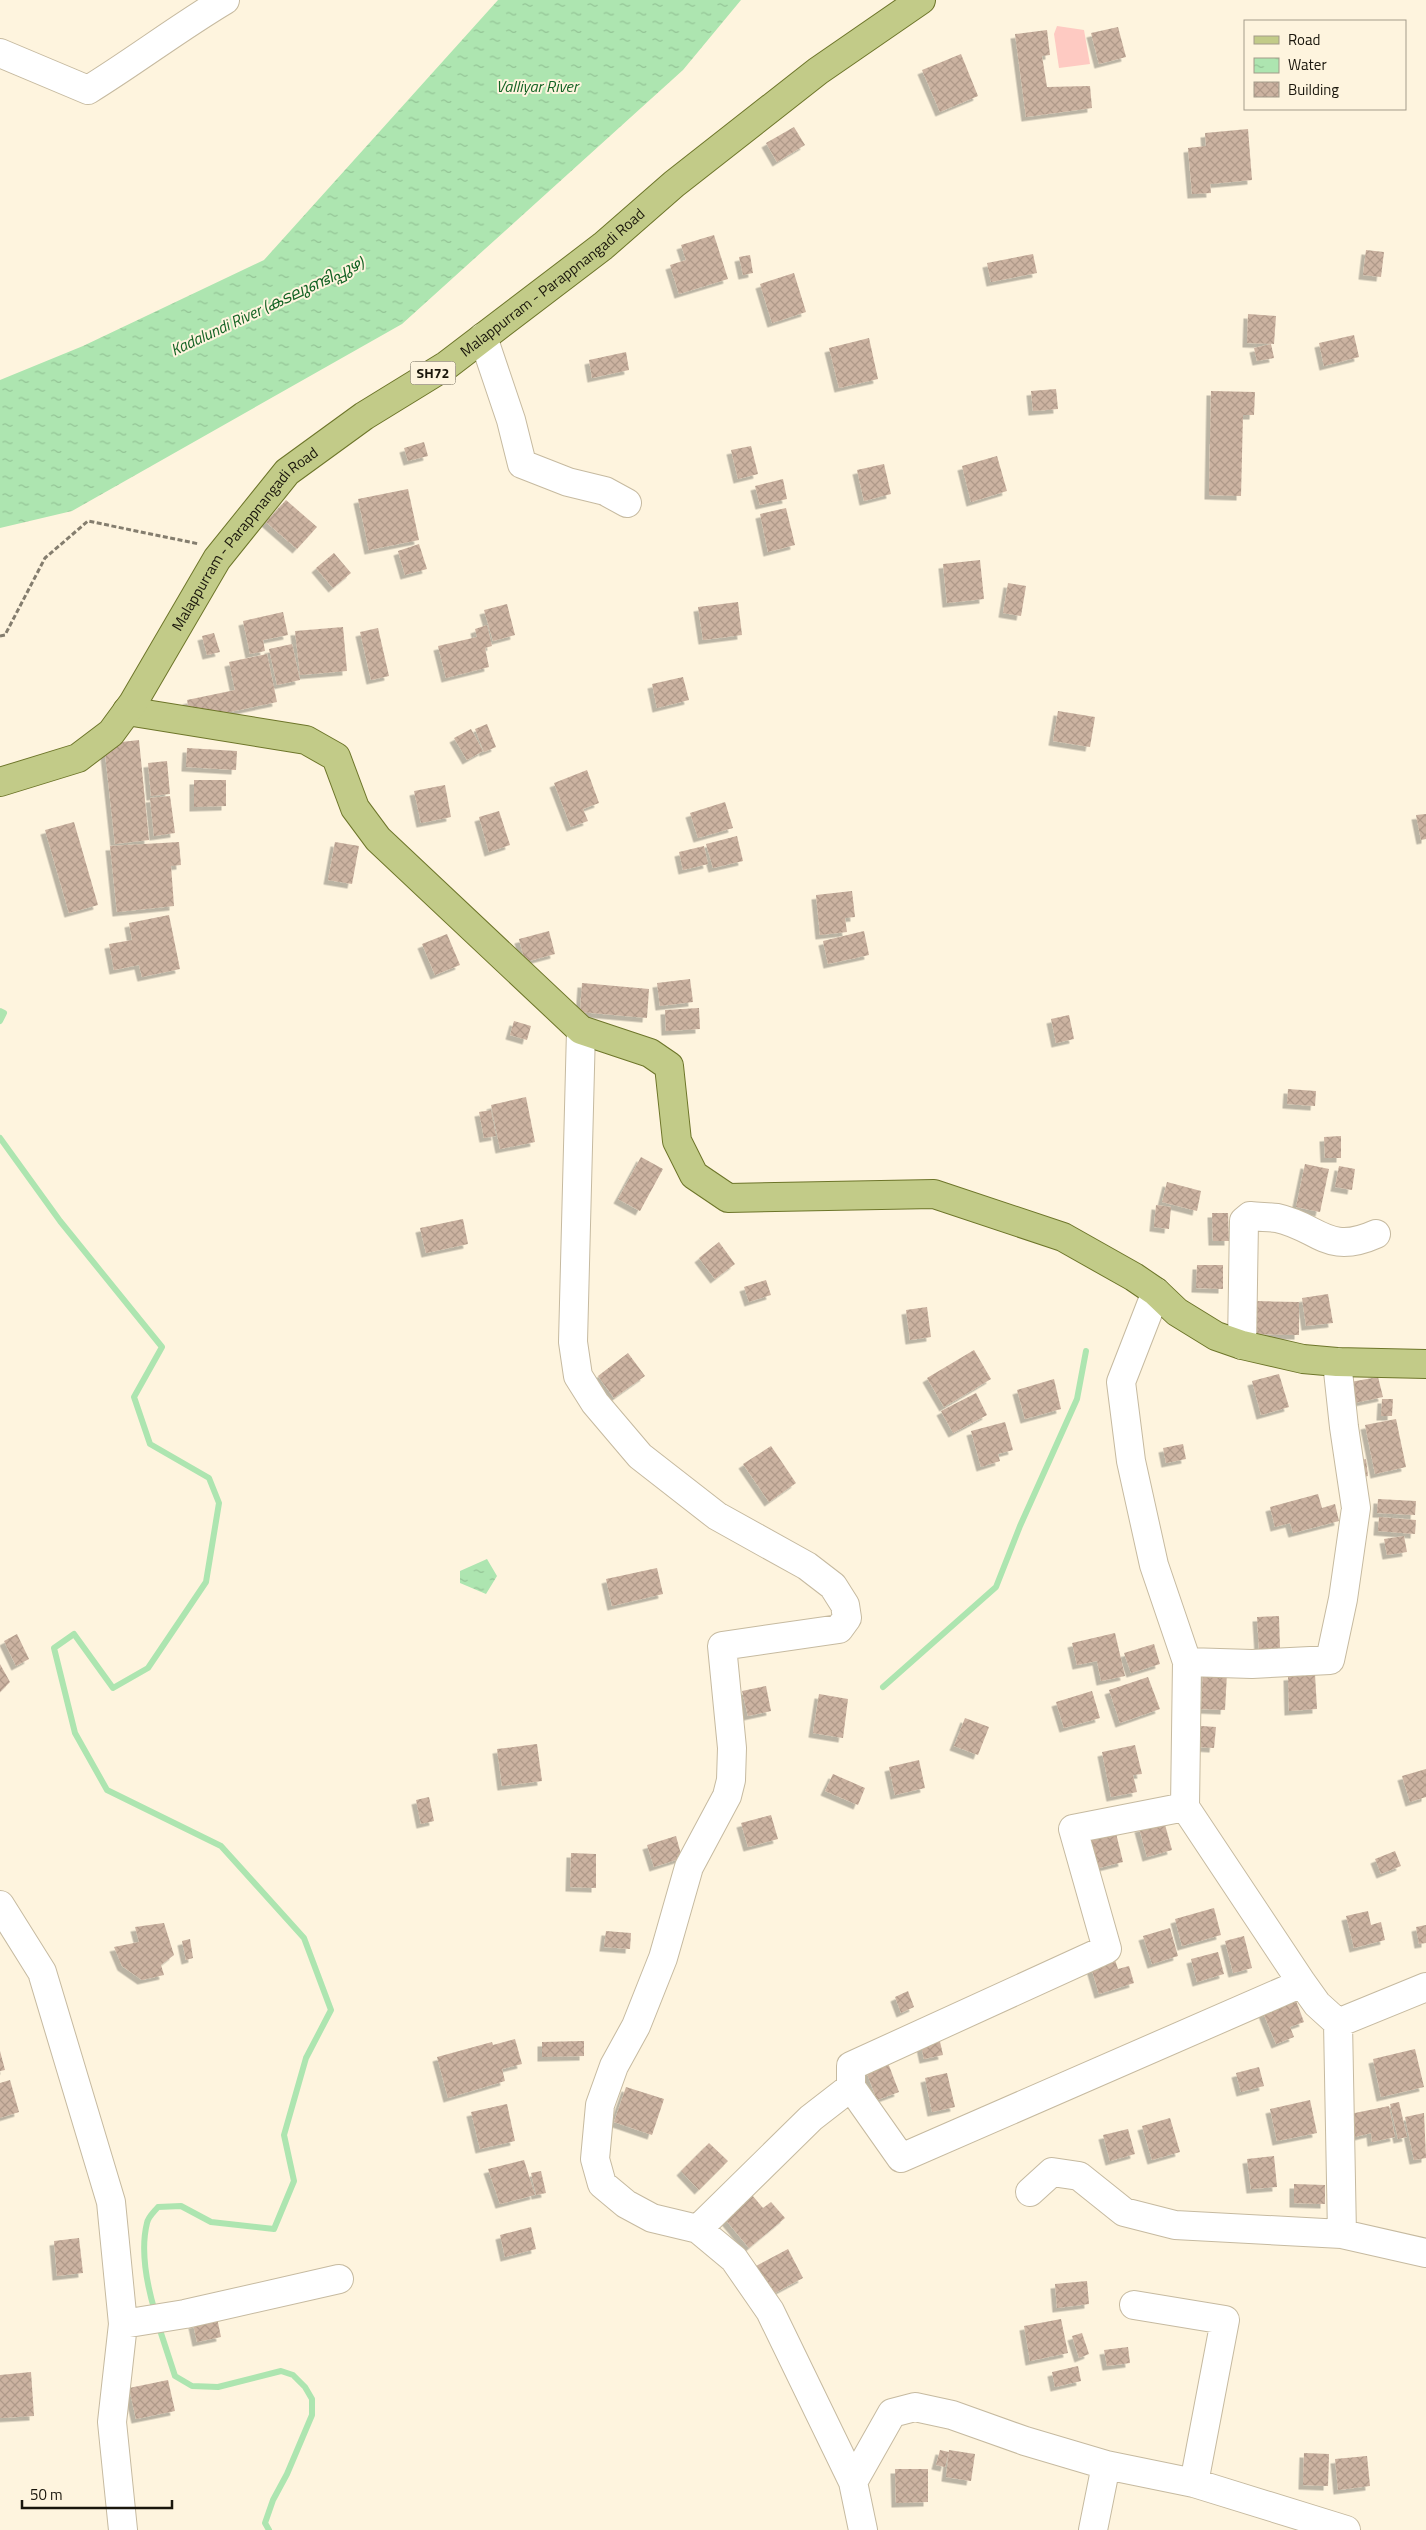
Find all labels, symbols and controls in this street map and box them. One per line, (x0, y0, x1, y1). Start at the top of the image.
legend (1244, 20, 1406, 110)
text: Road (1288, 28, 1320, 51)
text: Water (1288, 53, 1327, 76)
water label: Valliyar River (496, 74, 580, 98)
text: Building (1288, 78, 1339, 101)
street label: Malappurram - Parappnangadi Road (455, 203, 650, 362)
water label: Kadalundi River (കടലുണ്ടിപ്പുഴ) (166, 250, 369, 361)
road number: SH72 (410, 362, 456, 384)
street label: Malappurram - Parappnangadi Road (166, 441, 323, 635)
scale bar (22, 2478, 172, 2510)
text: 50 m (30, 2483, 63, 2506)

